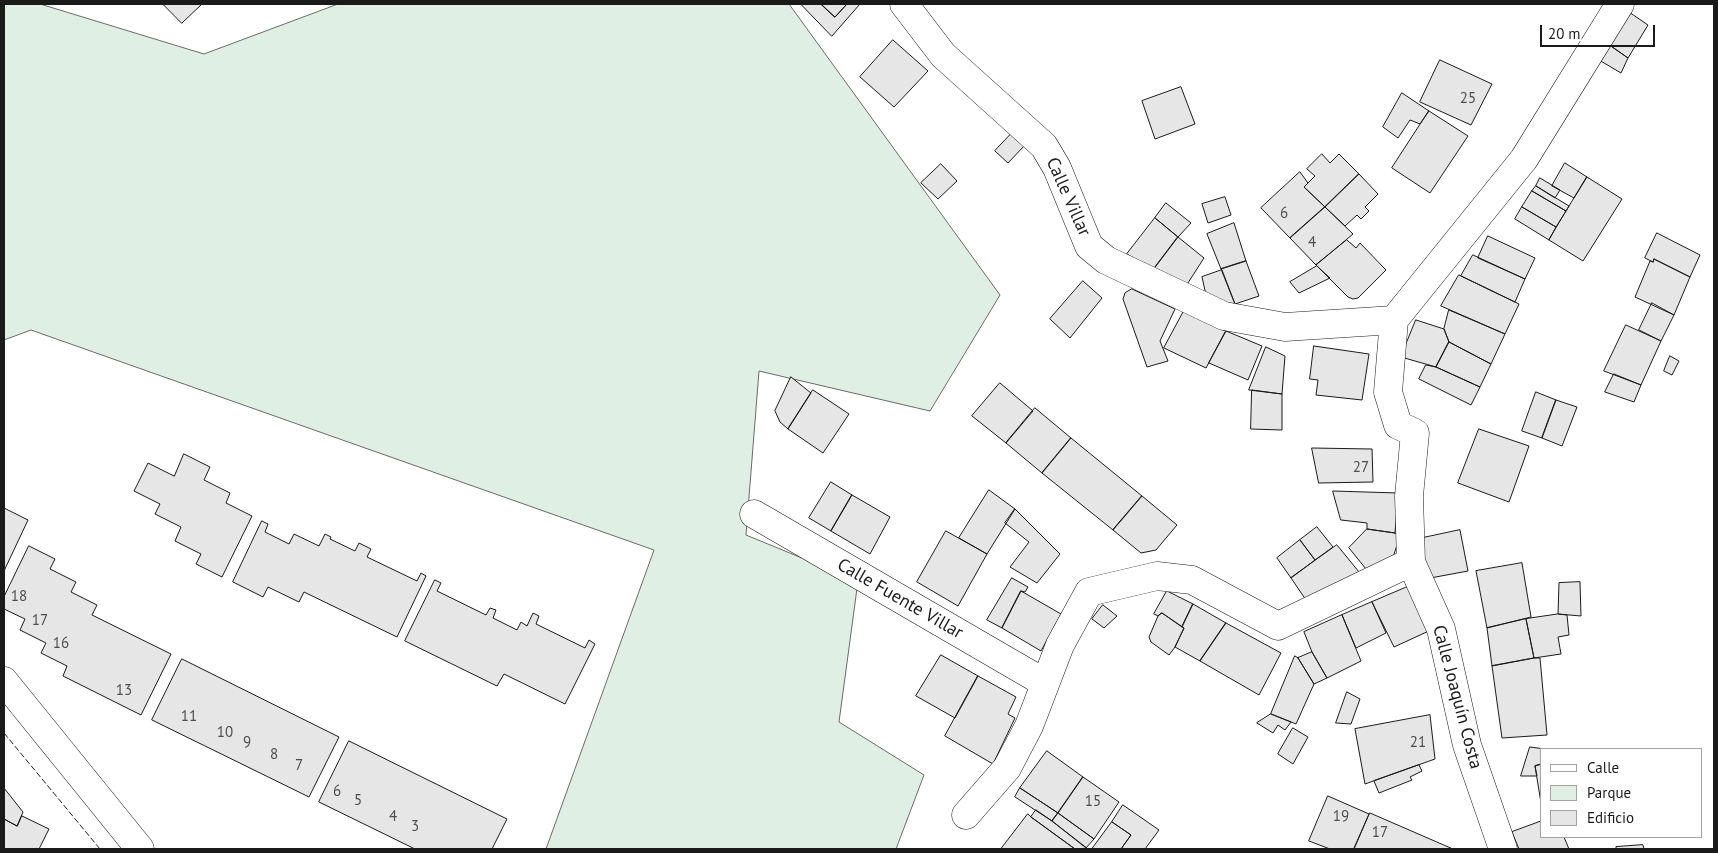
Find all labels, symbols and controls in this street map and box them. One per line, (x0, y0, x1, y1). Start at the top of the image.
scale bar (1543, 15, 1658, 47)
text: 20 m (1548, 24, 1581, 43)
house number: 25 (1460, 90, 1476, 108)
street label: Calle Villar (1041, 154, 1095, 240)
house number: 6 (1280, 205, 1288, 223)
house number: 4 (1308, 234, 1316, 252)
house number: 27 (1353, 459, 1369, 477)
street label: Calle Fuente Villar (833, 554, 967, 644)
house number: 18 (11, 588, 27, 606)
house number: 17 (32, 612, 48, 630)
street label: Calle Joaquín Costa (1427, 623, 1487, 771)
house number: 16 (53, 635, 69, 653)
house number: 13 (116, 682, 132, 700)
house number: 11 (181, 708, 197, 726)
house number: 10 (217, 724, 233, 742)
house number: 9 (243, 734, 251, 752)
house number: 21 (1410, 734, 1426, 752)
house number: 8 (270, 746, 278, 764)
legend (1540, 748, 1703, 838)
house number: 7 (295, 757, 303, 775)
text: Calle (1587, 758, 1619, 777)
house number: 6 (333, 783, 341, 801)
text: Parque (1587, 783, 1631, 802)
house number: 5 (354, 792, 362, 810)
house number: 15 (1085, 793, 1101, 811)
house number: 4 (389, 808, 397, 826)
house number: 19 (1333, 808, 1349, 826)
text: Edificio (1587, 808, 1634, 827)
house number: 3 (411, 818, 419, 836)
house number: 17 (1372, 824, 1388, 842)

